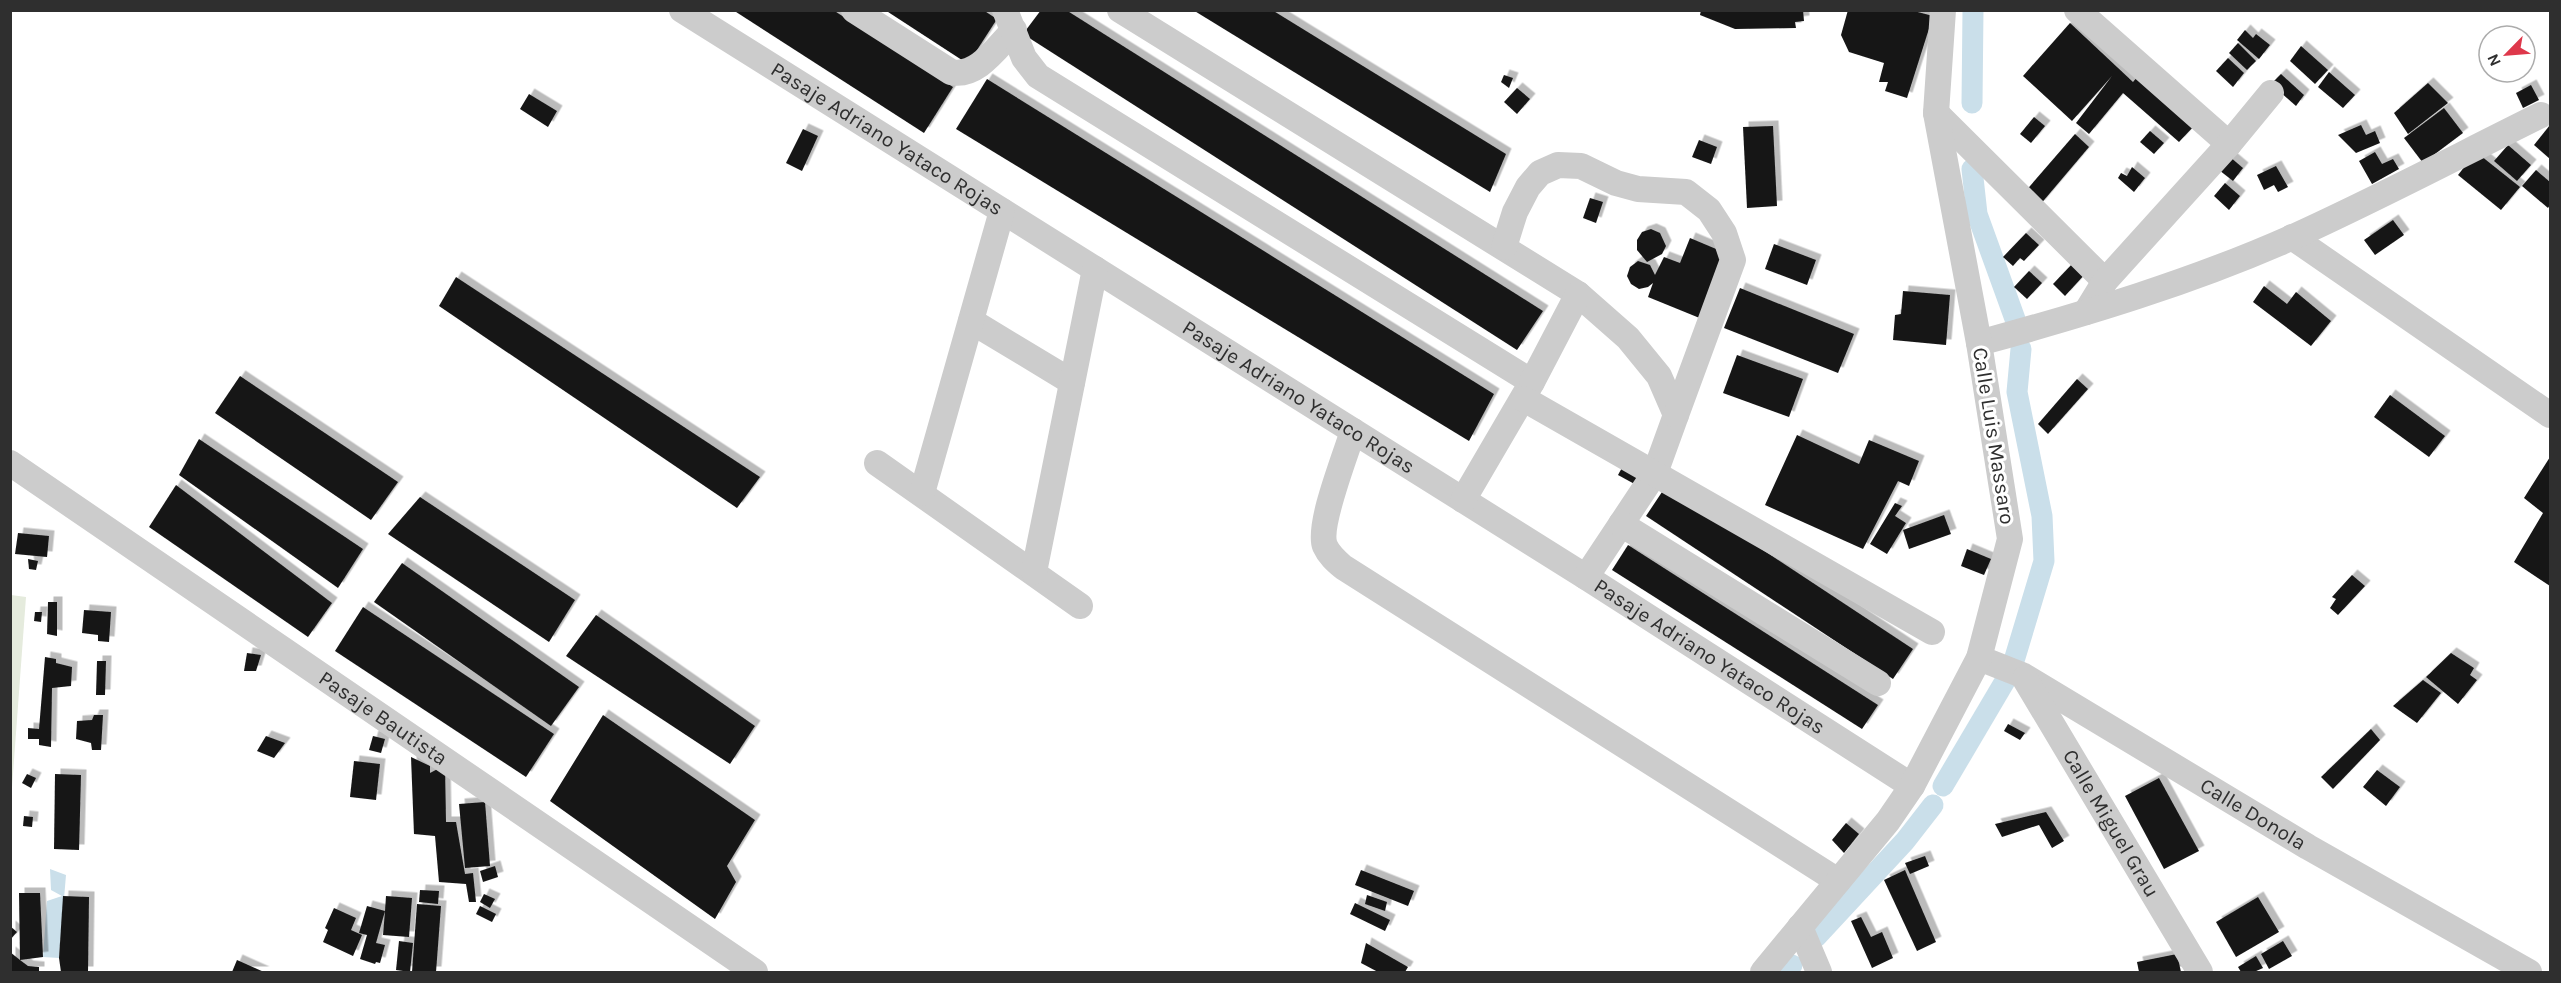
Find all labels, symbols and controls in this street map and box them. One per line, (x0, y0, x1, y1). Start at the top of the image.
north arrow (2477, 24, 2537, 84)
text: N (2483, 51, 2505, 69)
street label: Pasaje Adriano Yataco Rojas (766, 57, 1008, 220)
street label: Pasaje Adriano Yataco Rojas (1178, 315, 1419, 479)
street label: Calle Luis Massaro (1968, 346, 2020, 526)
street label: Pasaje Adriano Yataco Rojas (1590, 573, 1830, 739)
street label: Pasaje Bautista (314, 666, 452, 770)
street label: Calle Miguel Grau (2058, 745, 2164, 901)
street label: Calle Donola (2196, 773, 2310, 855)

